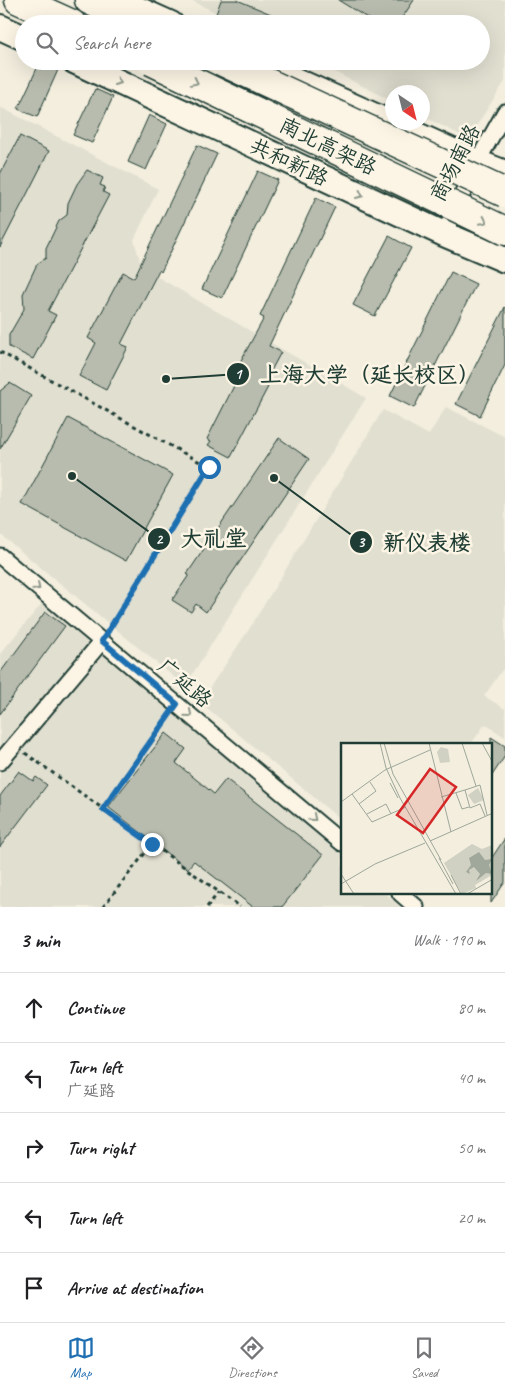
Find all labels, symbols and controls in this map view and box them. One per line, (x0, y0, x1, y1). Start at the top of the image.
search box (15, 15, 490, 70)
icon: search (33, 29, 61, 57)
text: Search here (73, 31, 150, 55)
one-way arrow (113, 76, 122, 86)
one-way arrow (190, 76, 199, 87)
north arrow (385, 85, 430, 130)
street label: 南北高架路 (275, 111, 381, 181)
street label: 商场南路 (424, 120, 486, 206)
street label: 共和新路 (245, 132, 333, 192)
one-way arrow (355, 189, 364, 199)
one-way arrow (478, 215, 487, 225)
callout: 上海大学（延长校区） (225, 355, 490, 392)
text: 上海大学（延长校区） (260, 361, 480, 389)
text: 1 (235, 365, 244, 384)
route start (198, 456, 221, 479)
callout: 大礼堂 (146, 520, 257, 557)
callout: 新仪表楼 (348, 523, 481, 560)
text: 大礼堂 (181, 525, 247, 553)
text: 新仪表楼 (383, 529, 471, 557)
text: 2 (156, 530, 164, 549)
text: 3 (358, 533, 366, 552)
one-way arrow (32, 581, 41, 590)
street label: 广延路 (153, 653, 217, 713)
one-way arrow (183, 708, 192, 717)
inset map (341, 743, 492, 894)
one-way arrow (307, 813, 316, 821)
route end (141, 833, 164, 856)
text: 3 min (20, 927, 60, 953)
text: Walk · 190 m (413, 930, 485, 950)
icon: ahead (20, 994, 48, 1022)
text: Continue (67, 996, 124, 1020)
text: 80 m (458, 998, 485, 1018)
text: Turn left (67, 1055, 122, 1079)
icon: left (20, 1064, 48, 1092)
text: 40 m (458, 1068, 485, 1088)
text: 广延路 (67, 1081, 115, 1101)
icon: right (20, 1134, 48, 1162)
text: Turn right (67, 1136, 134, 1160)
text: 50 m (458, 1138, 485, 1158)
icon: left (20, 1204, 48, 1232)
text: Turn left (67, 1206, 122, 1230)
text: 20 m (458, 1208, 485, 1228)
icon: arrive (20, 1274, 48, 1302)
text: Arrive at destination (67, 1276, 203, 1300)
tab: Map (67, 1334, 95, 1381)
tab: Directions (228, 1334, 277, 1381)
tab: Saved (410, 1334, 438, 1381)

